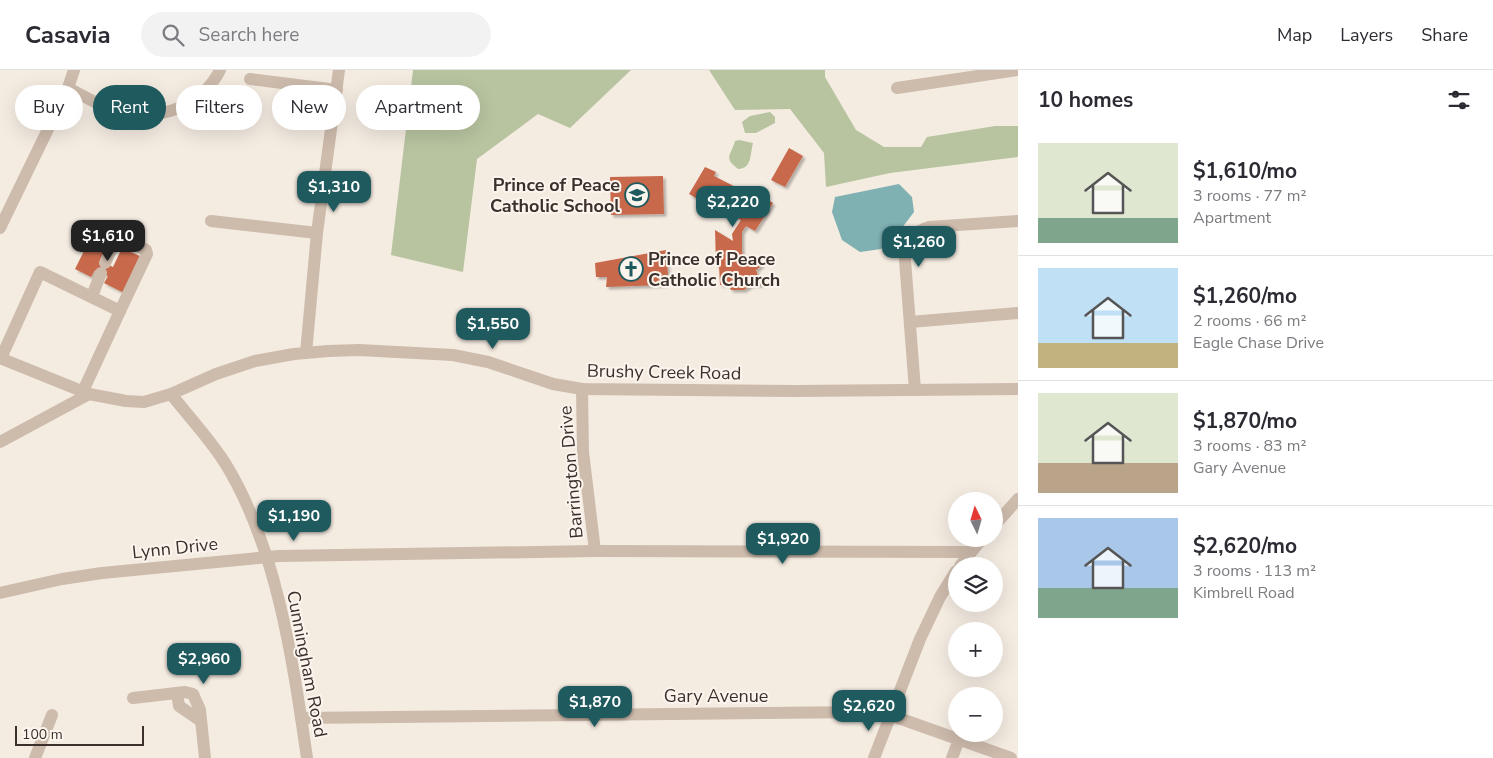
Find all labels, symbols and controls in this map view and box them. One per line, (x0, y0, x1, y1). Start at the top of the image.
search box (141, 12, 491, 57)
text: Casavia (25, 19, 111, 51)
icon: search (159, 21, 187, 49)
text: Search here (199, 22, 299, 48)
text: Map (1277, 23, 1312, 47)
text: Layers (1340, 23, 1393, 47)
text: Share (1421, 23, 1468, 47)
chip: Buy (15, 85, 83, 130)
chip: Rent (93, 85, 166, 130)
chip: Filters (176, 85, 262, 130)
chip: New (272, 85, 346, 130)
chip: Apartment (356, 85, 480, 130)
text: 10 homes (1038, 86, 1133, 114)
icon: filters (1445, 86, 1473, 114)
text: $1,610/mo (1193, 157, 1297, 185)
icon: home (1078, 163, 1138, 223)
pin: $1,310 (293, 170, 375, 213)
place label: Prince of Peace Catholic School (490, 173, 620, 218)
text: $1,310 (308, 176, 360, 198)
school or university icon: Prince of Peace Catholic School (624, 182, 650, 208)
text: 3 rooms · 77 m² (1193, 185, 1306, 207)
pin: $2,220 (692, 186, 774, 228)
text: $2,220 (707, 191, 759, 213)
text: Apartment (1193, 207, 1271, 229)
pin: $1,610 (67, 220, 149, 262)
text: $1,610 (82, 225, 134, 247)
pin: $1,260 (878, 226, 960, 268)
text: $1,260 (893, 231, 945, 253)
place label: Prince of Peace Catholic Church (648, 247, 780, 292)
church icon: Prince of Peace Catholic Church (618, 256, 644, 282)
text: $1,260/mo (1193, 282, 1297, 310)
icon: home (1078, 288, 1138, 348)
pin: $1,550 (452, 308, 534, 350)
text: 2 rooms · 66 m² (1193, 310, 1306, 332)
text: $1,550 (467, 313, 519, 335)
text: Eagle Chase Drive (1193, 332, 1324, 354)
street label: Brushy Creek Road (587, 359, 741, 385)
street label: Barrington Drive (553, 405, 589, 539)
text: $1,870/mo (1193, 407, 1297, 435)
icon: home (1078, 413, 1138, 473)
text: 3 rooms · 83 m² (1193, 435, 1306, 457)
text: Gary Avenue (1193, 457, 1286, 479)
north arrow (948, 492, 1002, 548)
map controls (948, 492, 1003, 742)
pin: $1,190 (253, 500, 335, 542)
text: $1,190 (268, 505, 320, 527)
pin: $1,920 (742, 522, 824, 565)
text: $1,920 (757, 528, 809, 550)
street label: Lynn Drive (131, 532, 219, 564)
text: $2,620/mo (1193, 532, 1297, 560)
icon: home (1078, 538, 1138, 598)
button: layers (948, 557, 1003, 612)
text: 3 rooms · 113 m² (1193, 560, 1316, 582)
text: Kimbrell Road (1193, 582, 1295, 604)
street label: Cunningham Road (281, 589, 333, 739)
button: + (948, 622, 1003, 677)
pin: $2,960 (163, 642, 245, 685)
text: $2,960 (178, 648, 230, 670)
street label: Gary Avenue (664, 684, 768, 708)
pin: $1,870 (554, 686, 636, 728)
button: − (948, 687, 1003, 742)
pin: $2,620 (828, 690, 910, 732)
text: $1,870 (569, 691, 621, 713)
text: $2,620 (843, 695, 895, 717)
scale bar (15, 723, 144, 746)
text: 100 m (22, 725, 63, 744)

